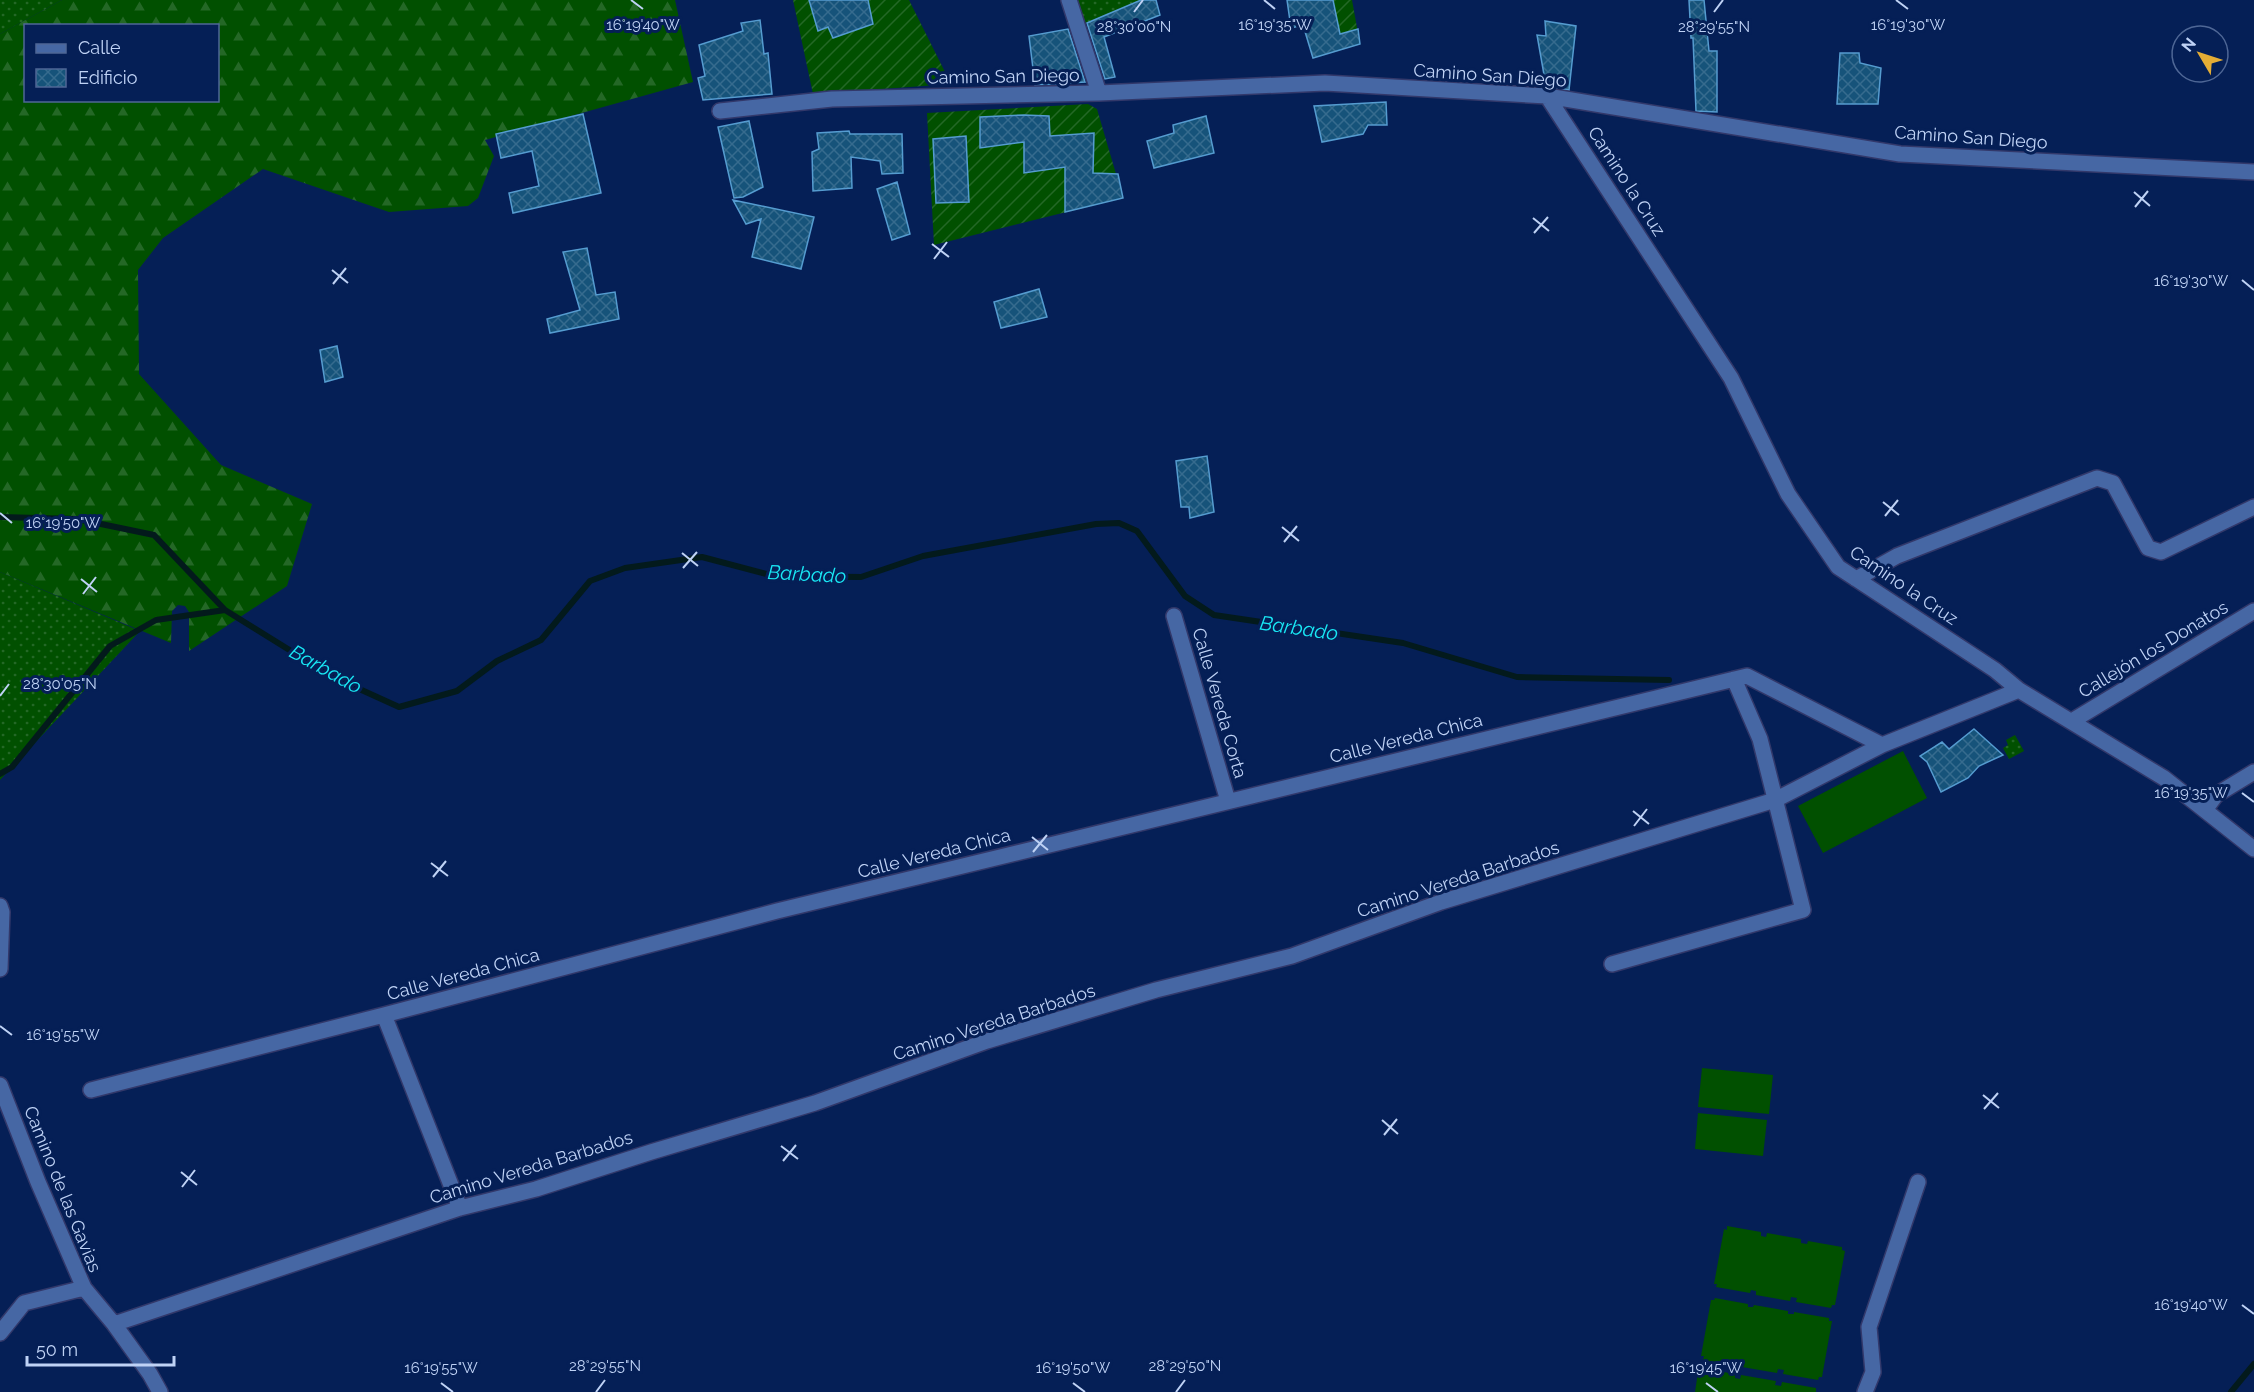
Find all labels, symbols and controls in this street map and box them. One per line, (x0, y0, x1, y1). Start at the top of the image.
text: 16°19'40"W (606, 16, 680, 34)
text: 16°19'35"W (1238, 16, 1312, 34)
text: 16°19'30"W (1871, 16, 1945, 34)
text: 28°30'00"N (1097, 18, 1171, 36)
text: 28°29'55"N (1678, 18, 1750, 36)
legend (24, 24, 219, 102)
north arrow (2170, 24, 2230, 84)
text: N (2178, 34, 2200, 56)
text: Calle (78, 37, 121, 58)
street label: Camino San Diego (1413, 59, 1568, 91)
street label: Camino San Diego (926, 64, 1080, 88)
text: Edificio (78, 67, 138, 88)
street label: Camino San Diego (1894, 121, 2049, 153)
street label: Camino la Cruz (1584, 122, 1670, 240)
text: 16°19'30"W (2154, 272, 2228, 290)
text: 16°19'50"W (26, 514, 100, 532)
street label: Camino la Cruz (1846, 541, 1962, 629)
water label: Barbado (767, 560, 847, 588)
street label: Callejón los Donatos (2075, 596, 2232, 702)
water label: Barbado (1258, 611, 1340, 645)
street label: Calle Vereda Corta (1188, 625, 1252, 781)
water label: Barbado (286, 639, 366, 699)
text: 28°30'05"N (23, 675, 97, 693)
street label: Calle Vereda Chica (1327, 709, 1485, 767)
text: 16°19'35"W (2154, 784, 2228, 802)
street label: Calle Vereda Chica (855, 824, 1013, 882)
street label: Camino Vereda Barbados (1354, 836, 1562, 922)
street label: Calle Vereda Chica (385, 944, 541, 1004)
street label: Camino Vereda Barbados (890, 979, 1098, 1065)
text: 16°19'55"W (26, 1026, 100, 1044)
street label: Camino de las Gavias (20, 1103, 106, 1275)
street label: Camino Vereda Barbados (427, 1126, 635, 1208)
text: 16°19'40"W (2154, 1296, 2228, 1314)
scale bar (27, 1329, 174, 1367)
text: 50 m (36, 1339, 78, 1360)
text: 28°29'55"N (569, 1357, 641, 1375)
text: 28°29'50"N (1149, 1357, 1221, 1375)
text: 16°19'55"W (404, 1359, 478, 1377)
text: 16°19'50"W (1036, 1359, 1110, 1377)
text: 16°19'45"W (1670, 1359, 1743, 1377)

